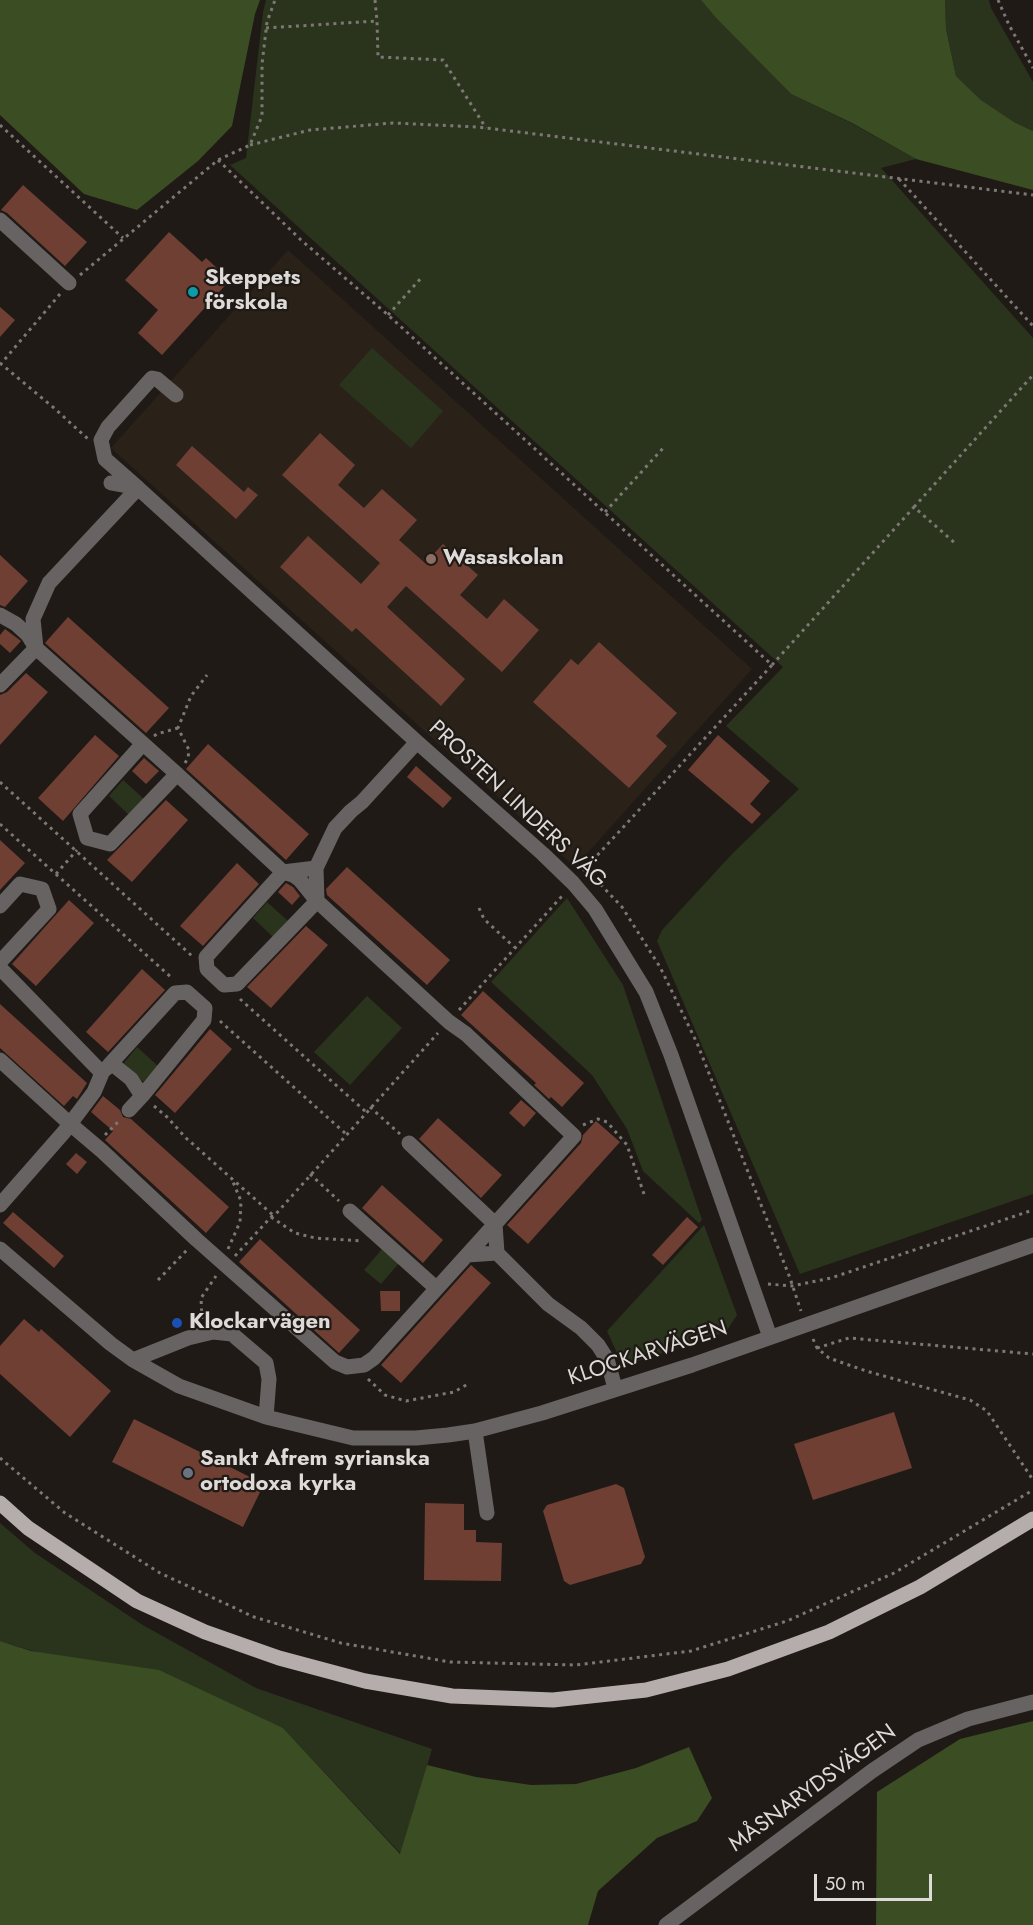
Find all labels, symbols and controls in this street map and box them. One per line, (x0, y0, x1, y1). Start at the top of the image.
place label: Skeppets förskola (205, 266, 301, 318)
marker: Skeppets förskola (186, 285, 200, 299)
place label: Wasaskolan (443, 546, 564, 572)
marker: Wasaskolan (424, 552, 438, 566)
street label: PROSTEN LINDERS VÄG (423, 716, 611, 894)
place label: Klockarvägen (189, 1310, 331, 1336)
marker: Klockarvägen (170, 1316, 184, 1330)
street label: KLOCKARVÄGEN (565, 1316, 731, 1392)
place label: Sankt Afrem syrianska ortodoxa kyrka (200, 1447, 430, 1498)
marker: Sankt Afrem syrianska ortodoxa kyrka (181, 1466, 195, 1480)
street label: MÅSNARYDSVÄGEN (724, 1720, 902, 1858)
scale bar (817, 1862, 936, 1900)
text: 50 m (825, 1871, 865, 1897)

